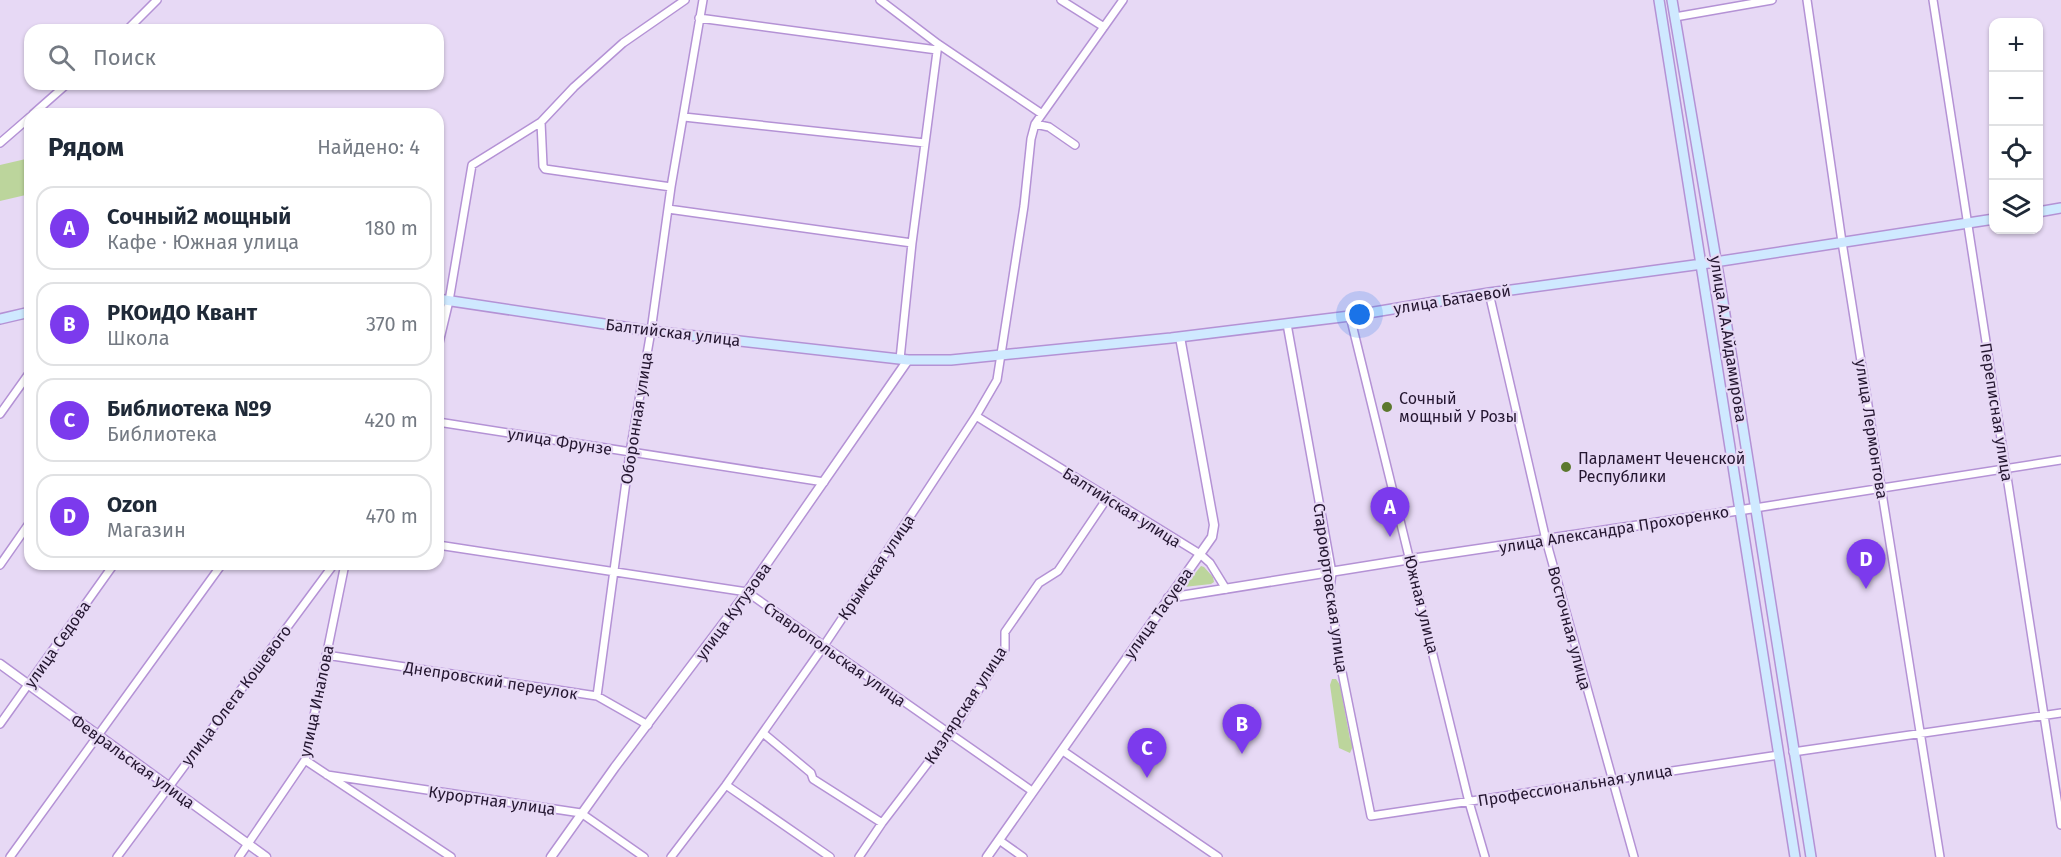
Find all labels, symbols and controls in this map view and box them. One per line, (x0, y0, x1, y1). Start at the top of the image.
map controls (1989, 18, 2043, 234)
button: + (1989, 18, 2043, 72)
search box (24, 24, 444, 90)
icon: search (45, 41, 78, 74)
text: Поиск (93, 44, 156, 71)
button: − (1989, 72, 2043, 126)
button: locate (1989, 126, 2043, 180)
text: Рядом (48, 132, 124, 163)
text: Найдено: 4 (317, 135, 420, 159)
button: layers (1989, 180, 2043, 234)
text: Сочный2 мощный (107, 203, 291, 230)
text: A (64, 216, 75, 240)
text: 180 m (365, 216, 418, 240)
text: Кафе · Южная улица (107, 230, 299, 254)
street label: улица А.А.Айдамирова (1706, 255, 1751, 424)
street label: улица Батаевой (1392, 281, 1512, 318)
text: РКОиДО Квант (107, 299, 257, 326)
your location (1345, 300, 1374, 329)
text: B (63, 312, 76, 336)
text: 370 m (366, 312, 418, 336)
street label: Балтийская улица (604, 315, 741, 350)
text: Школа (107, 326, 170, 350)
street label: Переписная улица (1976, 341, 2017, 483)
street label: Оборонная улица (617, 350, 656, 486)
street label: улица Лермонтова (1851, 358, 1892, 500)
place label: Сочный мощный У Розы (1399, 389, 1517, 426)
text: Библиотека №9 (107, 395, 272, 422)
marker: Сочный мощный У Розы (1380, 400, 1394, 414)
text: C (64, 408, 75, 432)
text: 420 m (364, 408, 418, 432)
text: Библиотека (107, 422, 217, 446)
street label: улица Фрунзе (506, 424, 613, 459)
place label: Парламент Чеченской Республики (1578, 449, 1745, 486)
marker: Парламент Чеченской Республики (1559, 460, 1573, 474)
street label: Балтийская улица (1059, 463, 1184, 551)
pin: A (1370, 488, 1410, 537)
text: Ozon (107, 491, 157, 518)
street label: Староюртовская улица (1309, 502, 1352, 674)
street label: улица Александра Прохоренко (1498, 502, 1730, 557)
text: D (63, 504, 76, 528)
text: 470 m (366, 504, 418, 528)
street label: Крымская улица (834, 511, 919, 624)
text: Магазин (107, 518, 186, 542)
pin: D (1846, 540, 1886, 589)
street label: Южная улица (1400, 553, 1443, 656)
street label: улица Кутузова (692, 559, 775, 664)
street label: улица Тасуева (1120, 564, 1197, 662)
street label: Восточная улица (1544, 564, 1595, 692)
street label: улица Седова (20, 597, 94, 691)
street label: Ставропольская улица (760, 598, 910, 711)
street label: улица Олега Кошевого (177, 621, 295, 769)
street label: улица Иналова (295, 643, 338, 759)
street label: Кизлярская улица (920, 643, 1011, 768)
street label: Днепровский переулок (402, 657, 580, 704)
pin: B (1222, 704, 1262, 754)
street label: Февральская улица (67, 710, 198, 813)
pin: C (1128, 728, 1166, 778)
street label: Профессиональная улица (1476, 761, 1674, 810)
street label: Курортная улица (427, 782, 557, 819)

